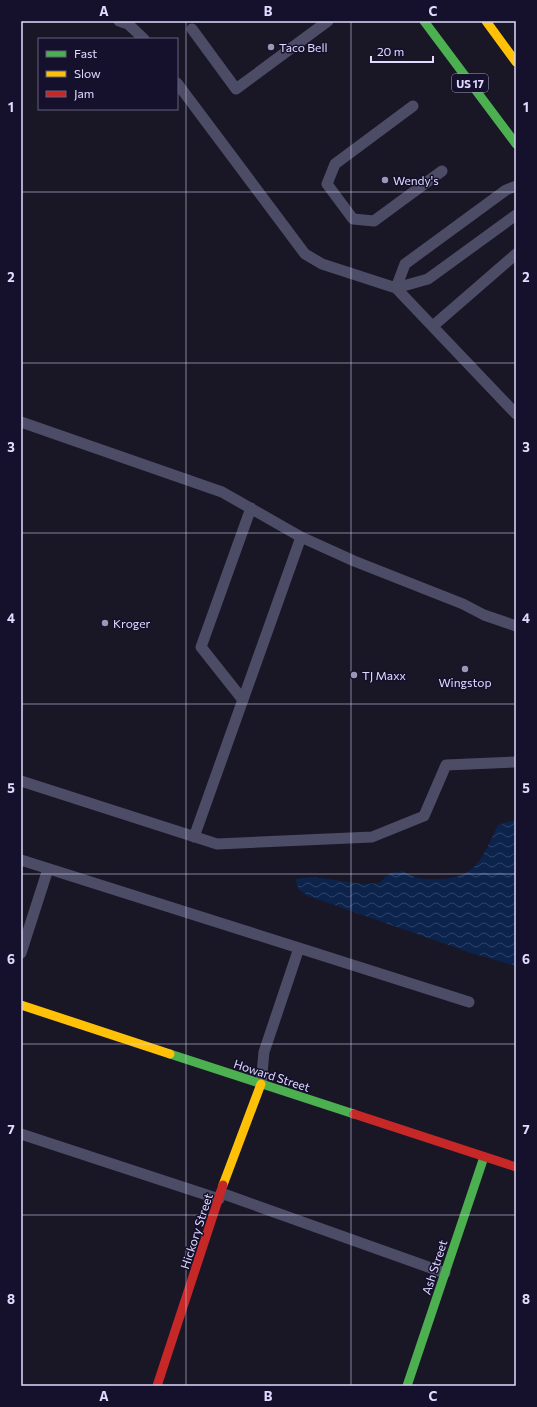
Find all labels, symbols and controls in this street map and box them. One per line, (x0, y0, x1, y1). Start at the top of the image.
text: A (99, 3, 109, 19)
text: B (264, 3, 273, 19)
text: C (429, 3, 438, 19)
legend (38, 38, 178, 110)
scale bar (371, 38, 433, 64)
place label: Taco Bell (279, 40, 328, 54)
marker: Taco Bell (266, 42, 276, 52)
text: 20 m (377, 44, 404, 58)
text: Fast (74, 46, 97, 60)
text: Slow (74, 66, 101, 80)
road number: US 17 (452, 74, 488, 92)
text: Jam (74, 86, 94, 101)
text: 1 (8, 99, 14, 115)
text: 1 (523, 99, 529, 115)
place label: Wendy's (393, 173, 439, 187)
marker: Wendy's (380, 175, 390, 185)
text: 2 (7, 269, 15, 285)
text: 2 (522, 269, 530, 285)
text: 3 (7, 439, 15, 455)
text: 3 (522, 439, 530, 455)
text: 4 (7, 610, 15, 626)
text: 4 (522, 610, 530, 626)
place label: Kroger (113, 616, 151, 630)
marker: Kroger (100, 618, 110, 628)
marker: Wingstop (460, 664, 470, 674)
place label: TJ Maxx (362, 668, 407, 683)
marker: TJ Maxx (349, 670, 359, 680)
place label: Wingstop (438, 675, 492, 689)
text: 5 (7, 780, 15, 796)
text: 5 (522, 780, 530, 796)
text: 6 (7, 951, 15, 967)
text: 6 (522, 951, 530, 967)
street label: Howard Street (232, 1056, 312, 1094)
text: 7 (7, 1121, 15, 1137)
text: 7 (522, 1121, 530, 1137)
street label: Hickory Street (177, 1191, 215, 1271)
street label: Ash Street (419, 1238, 449, 1296)
text: 8 (7, 1291, 15, 1307)
text: 8 (522, 1291, 530, 1307)
text: A (99, 1388, 109, 1404)
text: B (264, 1388, 273, 1404)
text: C (429, 1388, 438, 1404)

